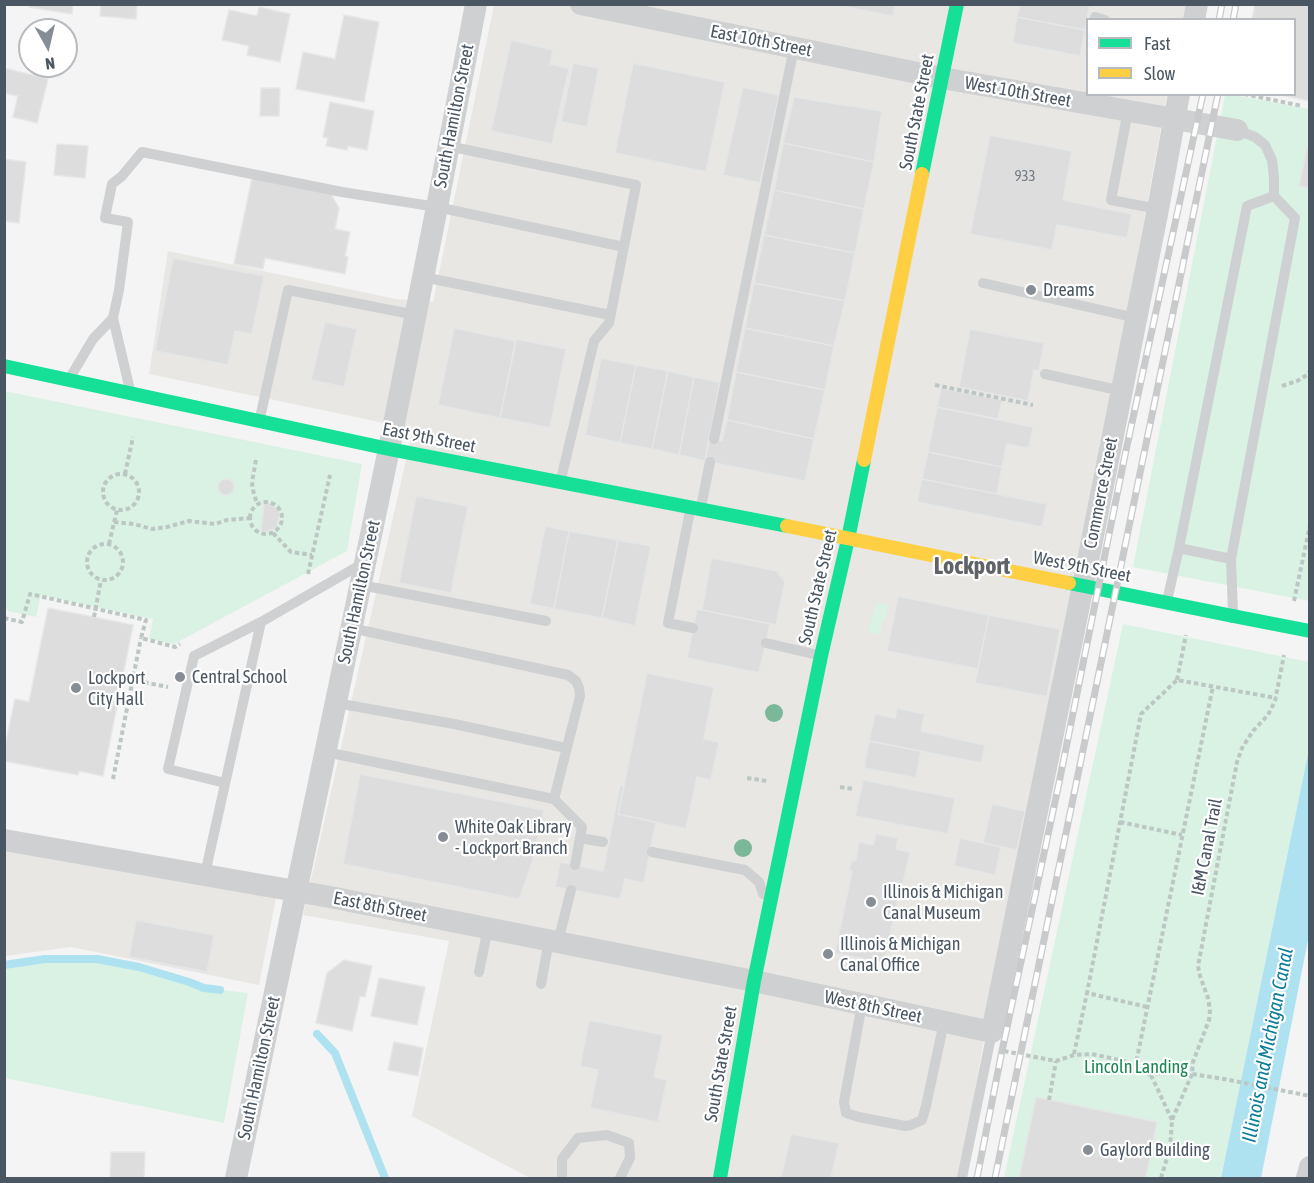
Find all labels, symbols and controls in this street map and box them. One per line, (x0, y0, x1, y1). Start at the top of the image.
north arrow (18, 18, 78, 78)
legend (1086, 18, 1296, 96)
street label: East 10th Street (708, 21, 814, 61)
text: Fast (1144, 33, 1171, 54)
street label: South Hamilton Street (429, 42, 479, 190)
street label: South State Street (895, 52, 939, 172)
text: N (44, 54, 56, 73)
text: Slow (1144, 63, 1175, 84)
street label: West 10th Street (963, 72, 1073, 112)
house number: 933 (1014, 167, 1036, 185)
place label: Dreams (1043, 279, 1094, 301)
marker: Dreams (1024, 283, 1038, 297)
street label: East 9th Street (381, 418, 477, 458)
street label: Commerce Street (1080, 436, 1122, 550)
street label: South Hamilton Street (333, 518, 385, 666)
street label: South State Street (794, 527, 842, 647)
street label: West 9th Street (1031, 547, 1133, 587)
district label: Lockport (934, 552, 1010, 580)
place label: Central School (192, 666, 287, 688)
place label: Lockport City Hall (88, 667, 145, 710)
marker: Central School (173, 670, 187, 684)
marker: Lockport City Hall (69, 681, 83, 695)
street label: I&M Canal Trail (1187, 797, 1227, 897)
place label: White Oak Library - Lockport Branch (455, 816, 572, 858)
marker: White Oak Library - Lockport Branch (436, 830, 450, 844)
place label: Illinois & Michigan Canal Museum (883, 881, 1003, 924)
street label: East 8th Street (332, 887, 428, 927)
marker: Illinois & Michigan Canal Museum (864, 895, 878, 909)
place label: Illinois & Michigan Canal Office (840, 933, 960, 976)
water label: Illinois and Michigan Canal (1237, 945, 1299, 1145)
marker: Illinois & Michigan Canal Office (821, 947, 835, 961)
street label: West 8th Street (822, 986, 924, 1028)
street label: South Hamilton Street (233, 994, 285, 1142)
street label: South State Street (700, 1004, 742, 1124)
park label: Lincoln Landing (1084, 1056, 1188, 1078)
place label: Gaylord Building (1100, 1139, 1210, 1161)
marker: Gaylord Building (1081, 1143, 1095, 1157)

